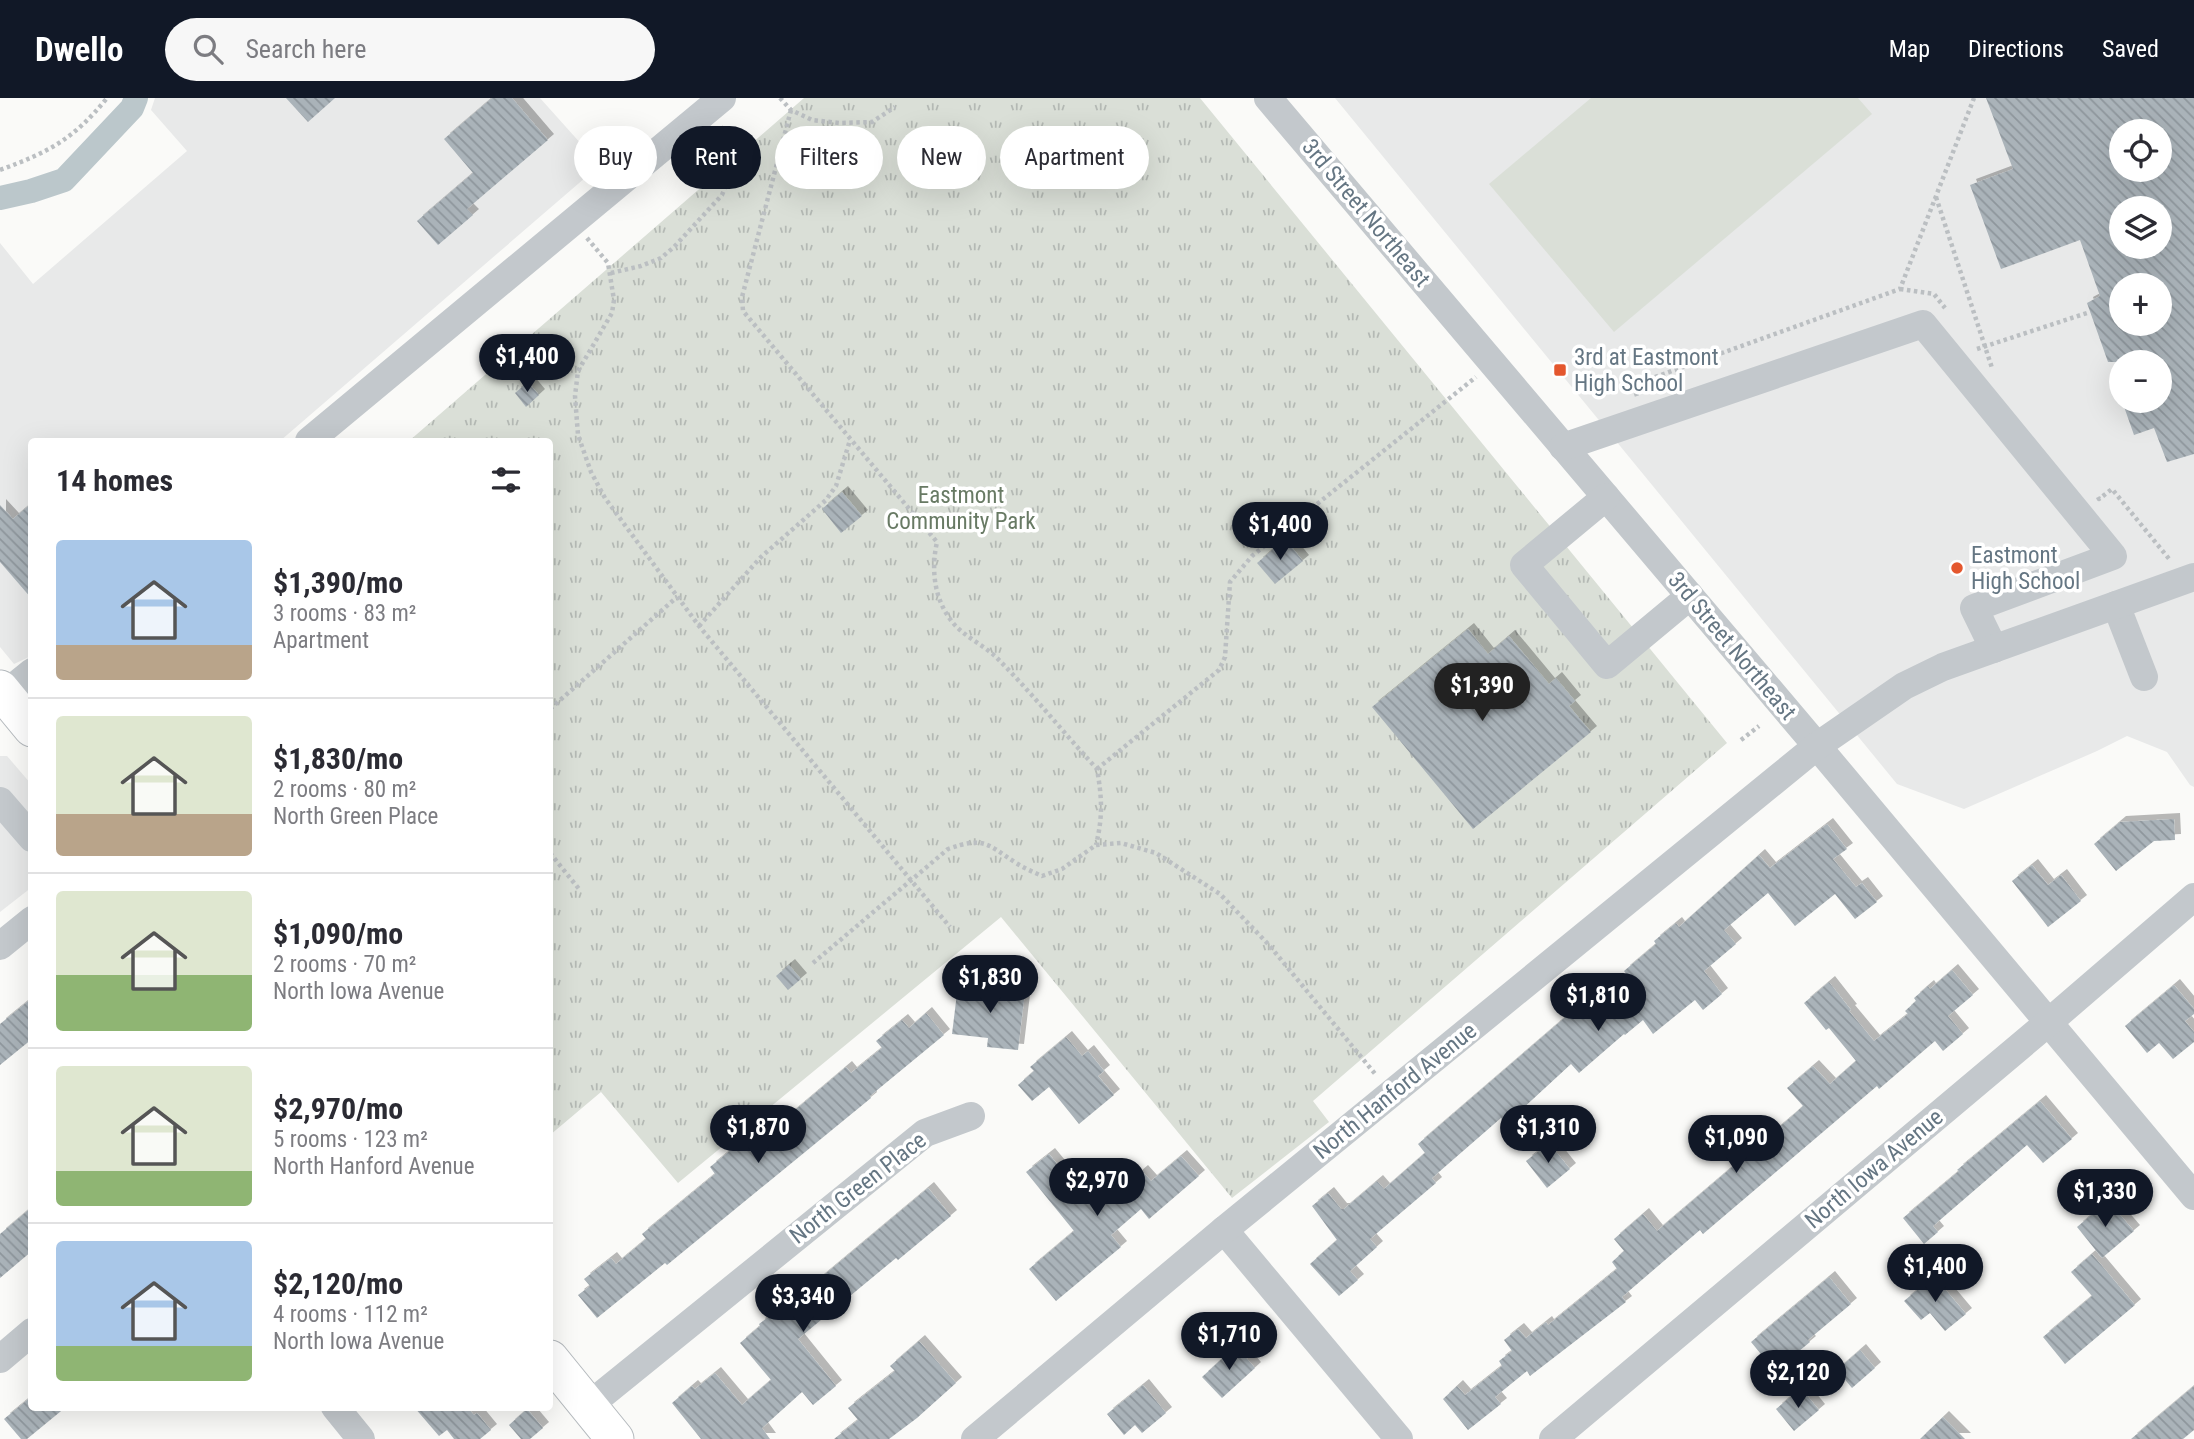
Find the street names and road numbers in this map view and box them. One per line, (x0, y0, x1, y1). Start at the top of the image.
street label: 3rd Street Northeast (1296, 134, 1436, 292)
street label: 3rd Street Northeast (1662, 567, 1802, 725)
street label: North Hanford Avenue (1308, 1017, 1482, 1165)
street label: North Iowa Avenue (1800, 1104, 1948, 1234)
street label: North Green Place (785, 1126, 931, 1250)

